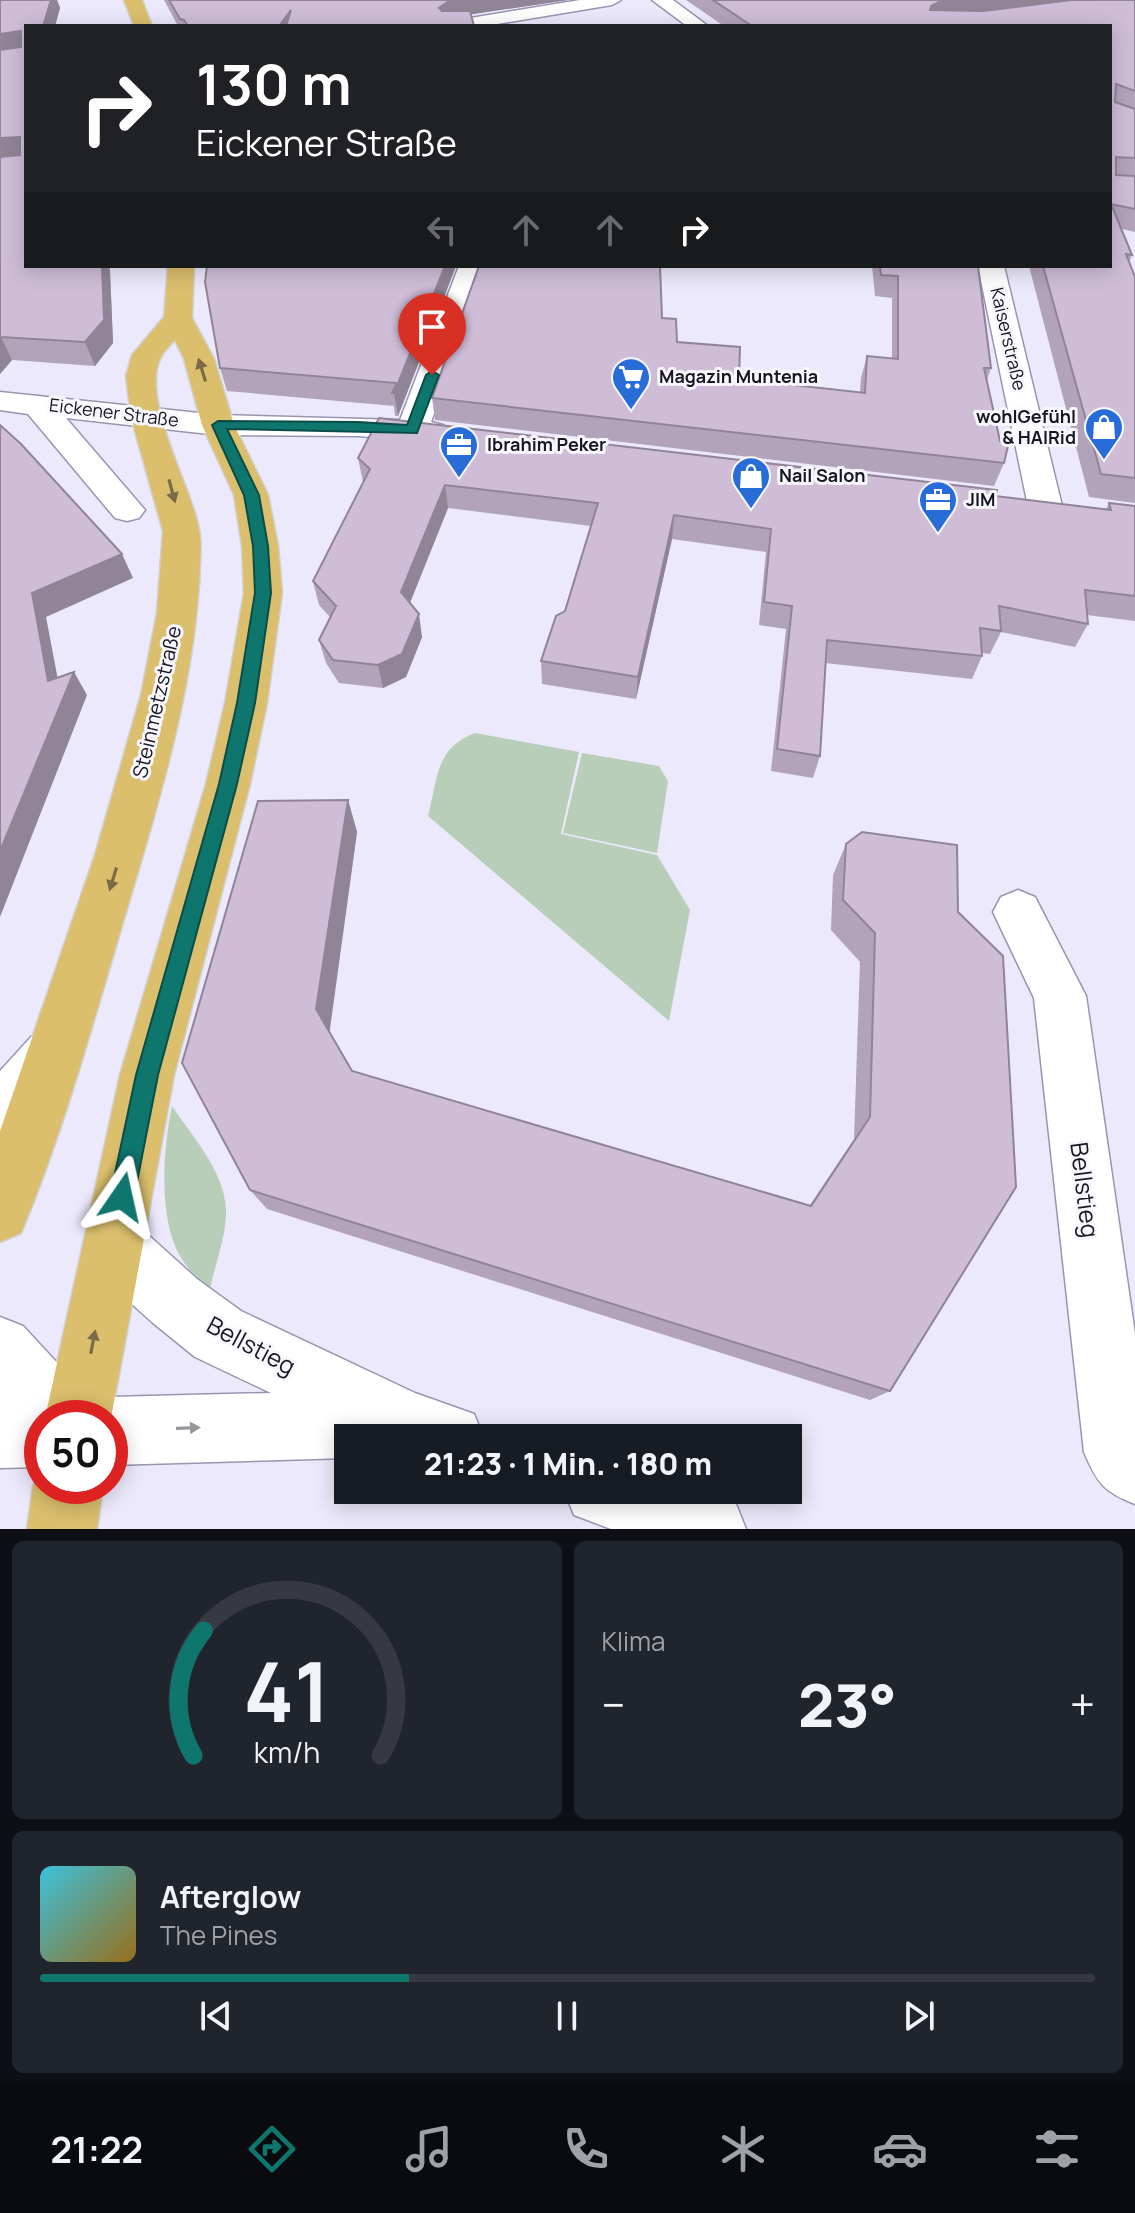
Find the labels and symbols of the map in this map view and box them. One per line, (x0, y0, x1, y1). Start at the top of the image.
street label: Kaiserstraße (985, 285, 1032, 393)
pin (398, 293, 466, 375)
supermarket icon: Magazin Muntenia (610, 356, 652, 411)
one-way arrow (195, 358, 208, 382)
place label: Magazin Muntenia (659, 364, 818, 388)
street label: Eickener Straße (48, 392, 180, 432)
place label: wohlGefühl & HAIRid (976, 404, 1076, 449)
shop icon: wohlGefühl & HAIRid (1083, 406, 1125, 461)
office icon: Ibrahim Peker (438, 424, 480, 479)
place label: Ibrahim Peker (487, 432, 606, 456)
shop icon: Nail Salon (730, 455, 772, 510)
place label: Nail Salon (779, 463, 866, 487)
one-way arrow (166, 478, 178, 503)
office icon: JIM (917, 479, 959, 534)
place label: JIM (966, 487, 995, 511)
street label: Steinmetzstraße (126, 623, 187, 781)
one-way arrow (106, 867, 119, 891)
street label: Bellstieg (1063, 1140, 1108, 1239)
position arrow (80, 1155, 164, 1239)
street label: Bellstieg (202, 1308, 302, 1382)
one-way arrow (88, 1329, 100, 1354)
speed limit sign: 50 (24, 1400, 128, 1504)
one-way arrow (176, 1421, 201, 1434)

